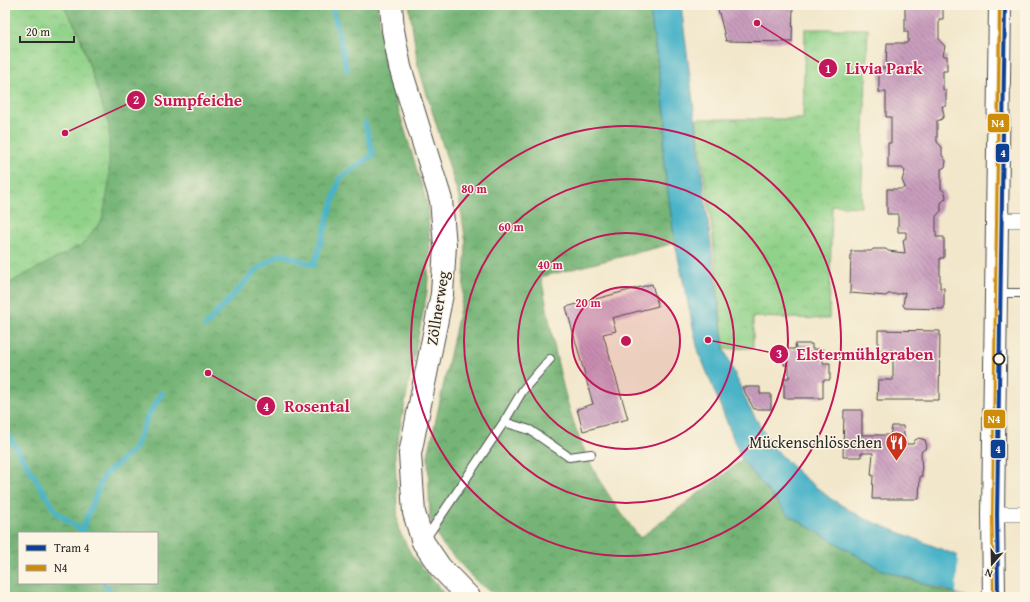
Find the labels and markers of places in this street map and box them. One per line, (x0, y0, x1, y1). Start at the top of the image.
callout: Livia Park (818, 54, 931, 83)
callout: Sumpfeiche (126, 86, 250, 115)
centre of rings (619, 334, 633, 348)
callout: Elstermühlgraben (769, 339, 942, 368)
unlabelled marker (992, 352, 1006, 366)
callout: Rosental (256, 392, 358, 421)
restaurant icon: Mückenschlösschen (884, 429, 910, 462)
place label: Mückenschlösschen (749, 430, 882, 454)

